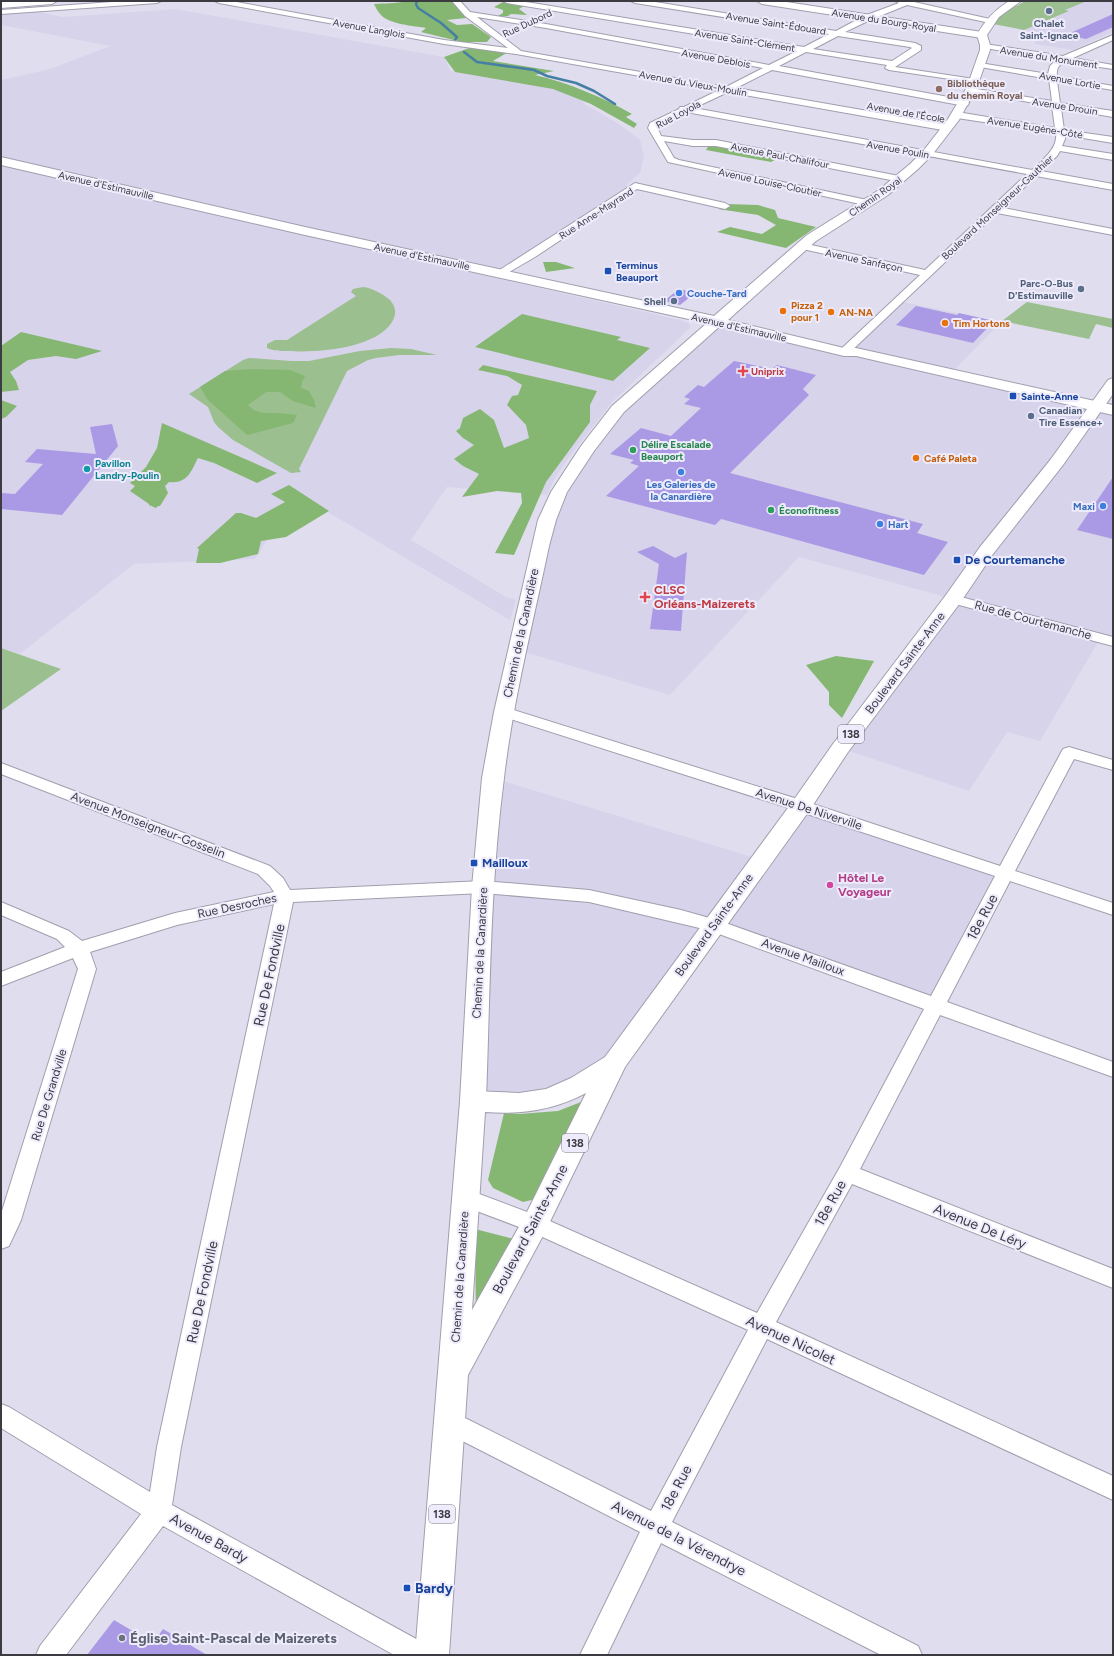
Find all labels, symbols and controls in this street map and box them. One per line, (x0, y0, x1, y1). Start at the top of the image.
street label: Rue Dubord (500, 6, 554, 41)
street label: Avenue du Bourg-Royal (831, 6, 937, 35)
marker: Chalet Saint-Ignace (1044, 6, 1054, 16)
street label: Avenue Saint-Édouard (725, 9, 827, 38)
street label: Avenue Langlois (332, 16, 406, 41)
place label: Chalet Saint-Ignace (1020, 17, 1079, 42)
street label: Avenue Saint-Clément (694, 26, 796, 55)
street label: Avenue du Monument (999, 43, 1099, 72)
street label: Avenue Deblois (681, 46, 752, 71)
street label: Avenue du Vieux-Moulin (638, 68, 748, 99)
street label: Avenue Lortie (1038, 69, 1102, 92)
place label: Bibliothèque du chemin Royal (947, 77, 1023, 102)
marker: Bibliothèque du chemin Royal (934, 84, 944, 94)
street label: Avenue Drouin (1031, 95, 1099, 118)
street label: Rue Loyola (654, 97, 703, 132)
street label: Avenue de l'École (866, 99, 947, 126)
street label: Avenue Eugène-Côté (986, 114, 1084, 142)
street label: Avenue Poulin (866, 138, 931, 161)
street label: Avenue Paul-Chalifour (730, 140, 831, 172)
street label: Boulevard Monseigneur-Gauthier (939, 152, 1056, 263)
street label: Avenue Louise-Cloutier (717, 165, 823, 200)
street label: Avenue d'Estimauville (57, 168, 155, 203)
street label: Chemin Royal (846, 173, 904, 219)
street label: Rue Anne-Mayrand (557, 184, 636, 242)
street label: Avenue d'Estimauville (373, 240, 471, 273)
street label: Avenue Sanfaçon (824, 246, 904, 275)
place label: Terminus Beauport (616, 259, 658, 284)
marker: Terminus Beauport (603, 266, 613, 276)
place label: Parc-O-Bus D'Estimauville (1008, 277, 1073, 302)
marker: Parc-O-Bus D'Estimauville (1076, 284, 1086, 294)
place label: Couche-Tard (687, 287, 747, 300)
marker: Couche-Tard (674, 288, 684, 298)
place label: Shell (644, 295, 666, 308)
marker: Shell (669, 296, 679, 306)
place label: Pizza 2 pour 1 (791, 299, 823, 324)
marker: Pizza 2 pour 1 (778, 306, 788, 316)
place label: AN-NA (839, 306, 874, 319)
marker: AN-NA (826, 307, 836, 317)
street label: Avenue d'Estimauville (690, 310, 788, 345)
place label: Tim Hortons (953, 317, 1010, 330)
marker: Tim Hortons (940, 318, 950, 328)
place label: Uniprix (751, 365, 785, 378)
marker: Uniprix (738, 366, 748, 376)
place label: Sainte-Anne (1021, 390, 1079, 403)
marker: Sainte-Anne (1008, 391, 1018, 401)
place label: Canadian Tire Essence+ (1039, 404, 1103, 429)
marker: Canadian Tire Essence+ (1026, 411, 1036, 421)
place label: Délire Escalade Beauport (641, 438, 711, 463)
marker: Délire Escalade Beauport (628, 445, 638, 455)
place label: Café Paleta (924, 452, 977, 465)
marker: Café Paleta (911, 453, 921, 463)
place label: Pavillon Landry-Poulin (95, 457, 159, 482)
marker: Pavillon Landry-Poulin (82, 464, 92, 474)
marker: Les Galeries de la Canardière (676, 467, 686, 477)
place label: Les Galeries de la Canardière (646, 478, 716, 503)
place label: Maxi (1073, 500, 1095, 513)
marker: Maxi (1098, 501, 1108, 511)
place label: Éconofitness (779, 504, 839, 517)
marker: Éconofitness (766, 505, 776, 515)
place label: Hart (888, 518, 909, 531)
marker: Hart (875, 519, 885, 529)
place label: De Courtemanche (965, 553, 1065, 567)
marker: De Courtemanche (952, 555, 962, 565)
street label: Chemin de la Canardière (500, 567, 542, 699)
place label: CLSC Orléans-Maizerets (654, 583, 756, 611)
marker: CLSC Orléans-Maizerets (639, 591, 651, 603)
street label: Rue de Courtemanche (973, 598, 1093, 642)
street label: Boulevard Sainte-Anne (862, 609, 948, 716)
road number: 138 (838, 725, 864, 743)
street label: Avenue De Niverville (754, 785, 864, 833)
street label: Avenue Monseigneur-Gosselin (69, 789, 227, 861)
place label: Mailloux (482, 856, 529, 870)
marker: Mailloux (469, 858, 479, 868)
street label: Boulevard Sainte-Anne (672, 871, 756, 979)
place label: Hôtel Le Voyageur (838, 871, 892, 899)
marker: Hôtel Le Voyageur (825, 880, 835, 890)
street label: Chemin de la Canardière (470, 887, 490, 1019)
street label: Rue Desroches (196, 891, 278, 921)
street label: 18e Rue (963, 891, 1002, 943)
street label: Rue De Fondville (250, 922, 289, 1028)
street label: Avenue Mailloux (760, 936, 847, 979)
street label: Rue De Grandville (28, 1047, 70, 1143)
road number: 138 (562, 1134, 588, 1152)
street label: Boulevard Sainte-Anne (489, 1161, 572, 1297)
street label: 18e Rue (811, 1177, 850, 1229)
street label: Avenue De Léry (931, 1200, 1029, 1253)
street label: Chemin de la Canardière (448, 1210, 472, 1343)
street label: Rue De Fondville (183, 1239, 222, 1345)
street label: Avenue Nicolet (743, 1312, 838, 1369)
street label: 18e Rue (657, 1462, 696, 1514)
street label: Avenue de la Vérendrye (609, 1497, 749, 1580)
road number: 138 (429, 1505, 455, 1523)
street label: Avenue Bardy (167, 1510, 251, 1567)
place label: Bardy (415, 1580, 454, 1597)
marker: Bardy (402, 1583, 412, 1593)
place label: Église Saint-Pascal de Maizerets (130, 1630, 337, 1647)
marker: Église Saint-Pascal de Maizerets (117, 1633, 127, 1643)

